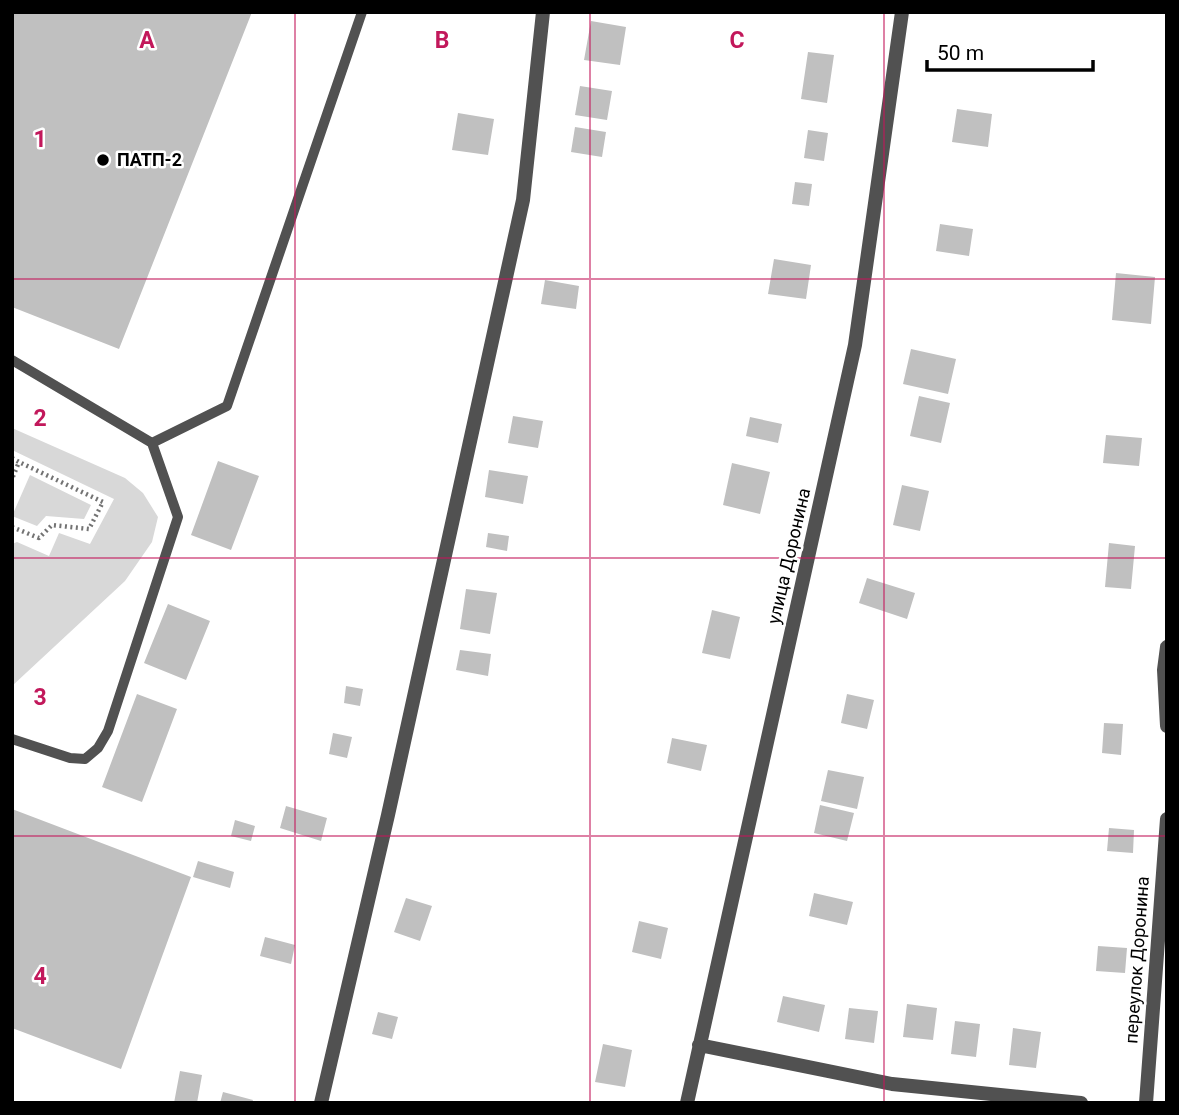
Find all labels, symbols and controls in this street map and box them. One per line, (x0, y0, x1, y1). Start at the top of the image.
text: A (139, 27, 155, 54)
text: B (435, 27, 449, 54)
text: C (729, 27, 745, 54)
scale bar (927, 28, 1093, 72)
text: 50 m (937, 41, 984, 65)
text: 1 (33, 126, 47, 153)
place label: ПАТП-2 (117, 149, 182, 170)
marker: ПАТП-2 (95, 152, 111, 168)
text: 2 (33, 405, 47, 432)
street label: улица Доронина (763, 486, 814, 626)
text: 3 (33, 684, 47, 711)
street label: переулок Доронина (1120, 876, 1153, 1044)
text: 4 (33, 963, 47, 990)

